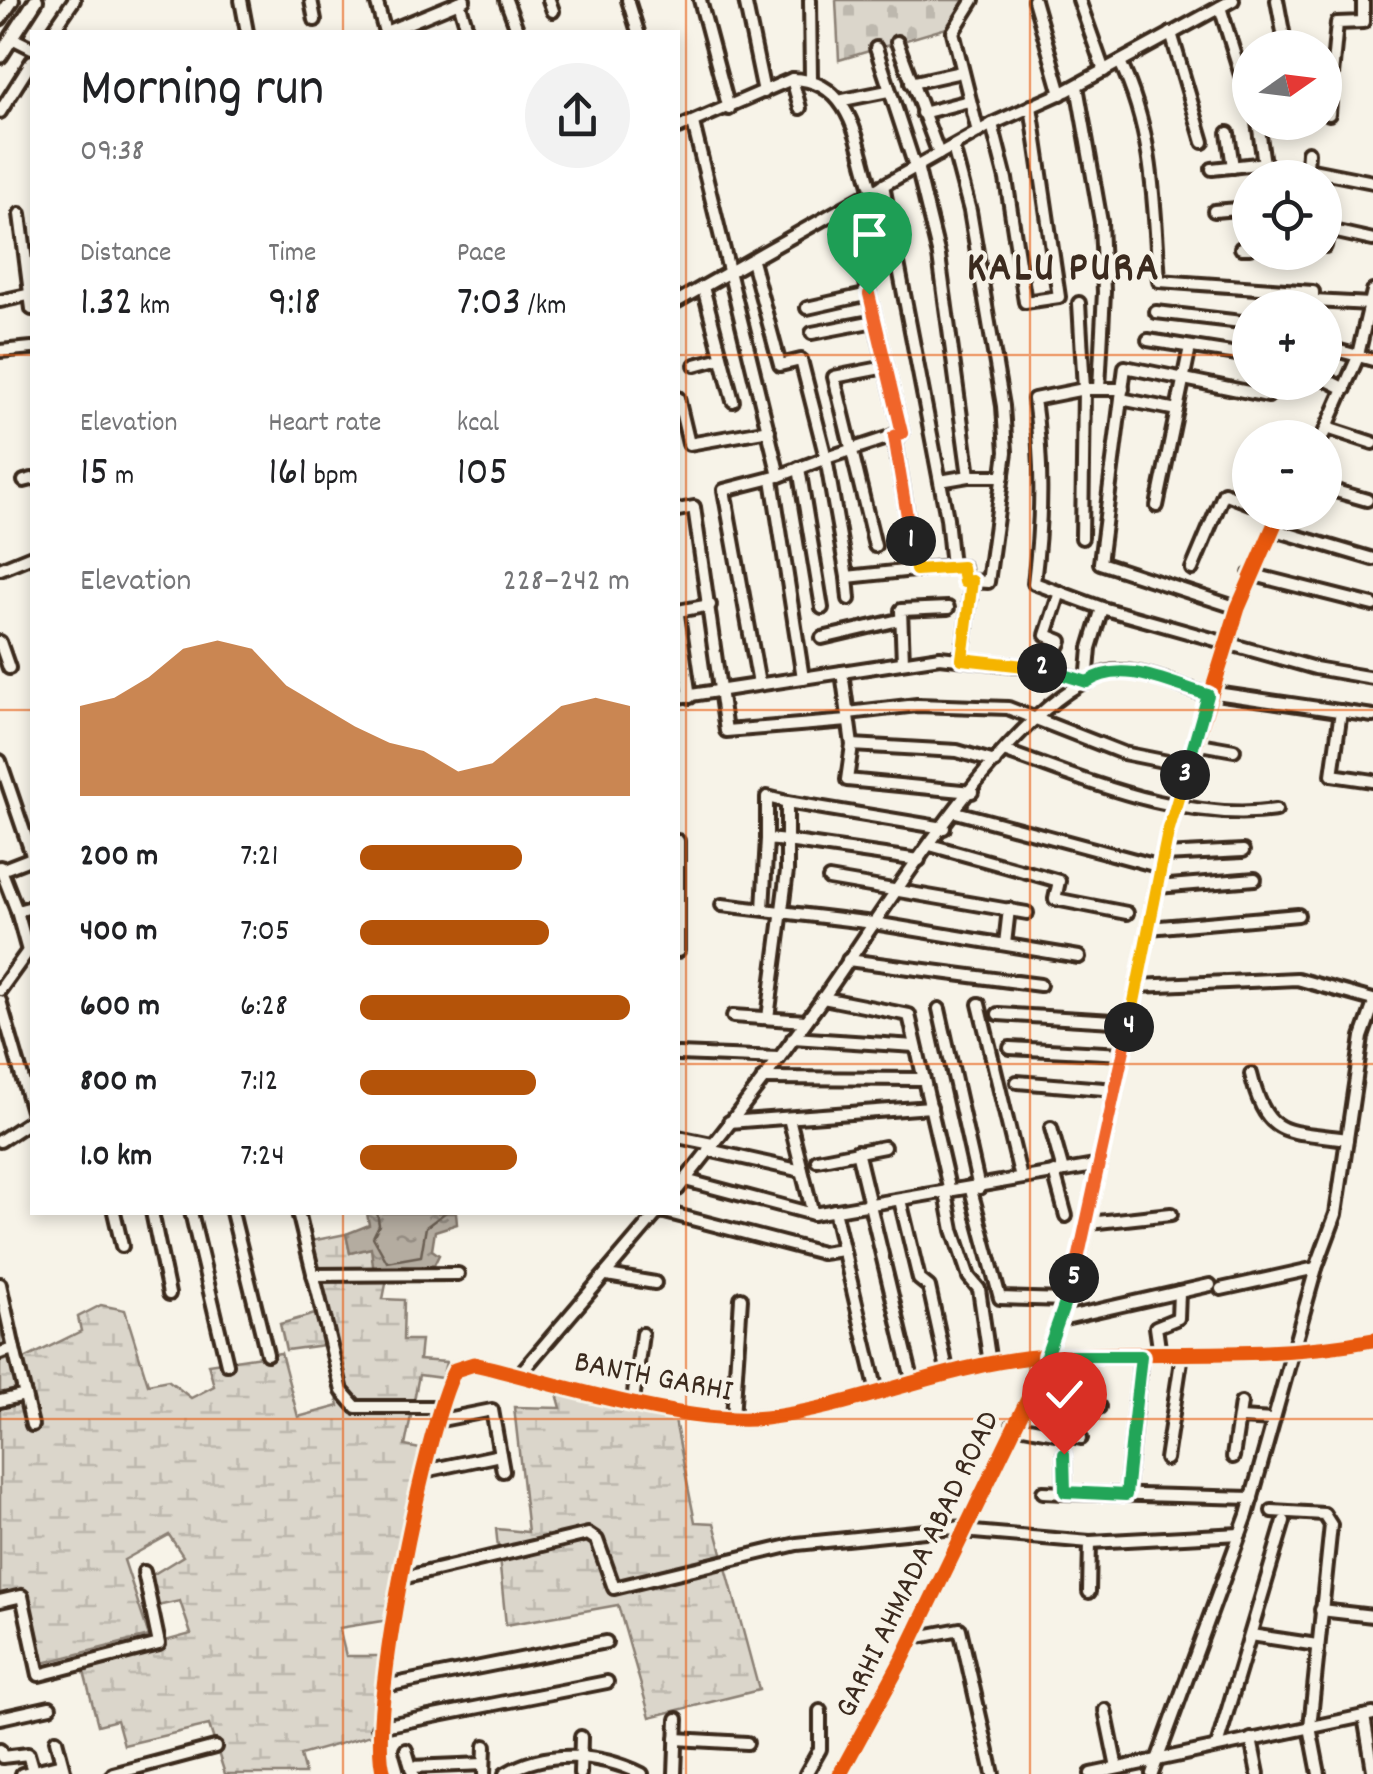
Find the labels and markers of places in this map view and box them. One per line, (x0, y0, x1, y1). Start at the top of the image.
pin (827, 192, 912, 295)
pin: 1 (886, 516, 936, 566)
pin: 2 (1017, 643, 1067, 693)
pin: 3 (1160, 750, 1210, 800)
pin: 4 (1104, 1002, 1154, 1052)
pin: 5 (1049, 1253, 1099, 1303)
pin (1022, 1352, 1107, 1455)

